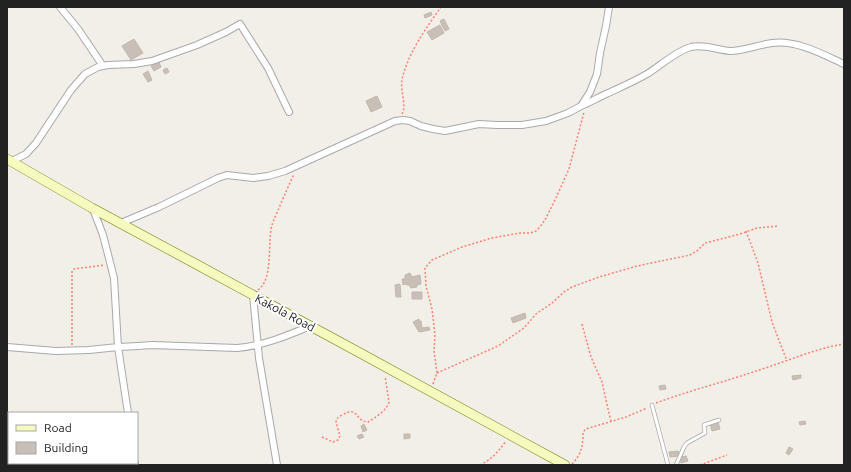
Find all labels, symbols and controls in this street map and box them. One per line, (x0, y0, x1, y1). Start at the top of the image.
street label: Kakola Road (253, 291, 317, 334)
legend (8, 412, 138, 464)
text: Road (44, 421, 72, 434)
text: Building (44, 441, 88, 454)

